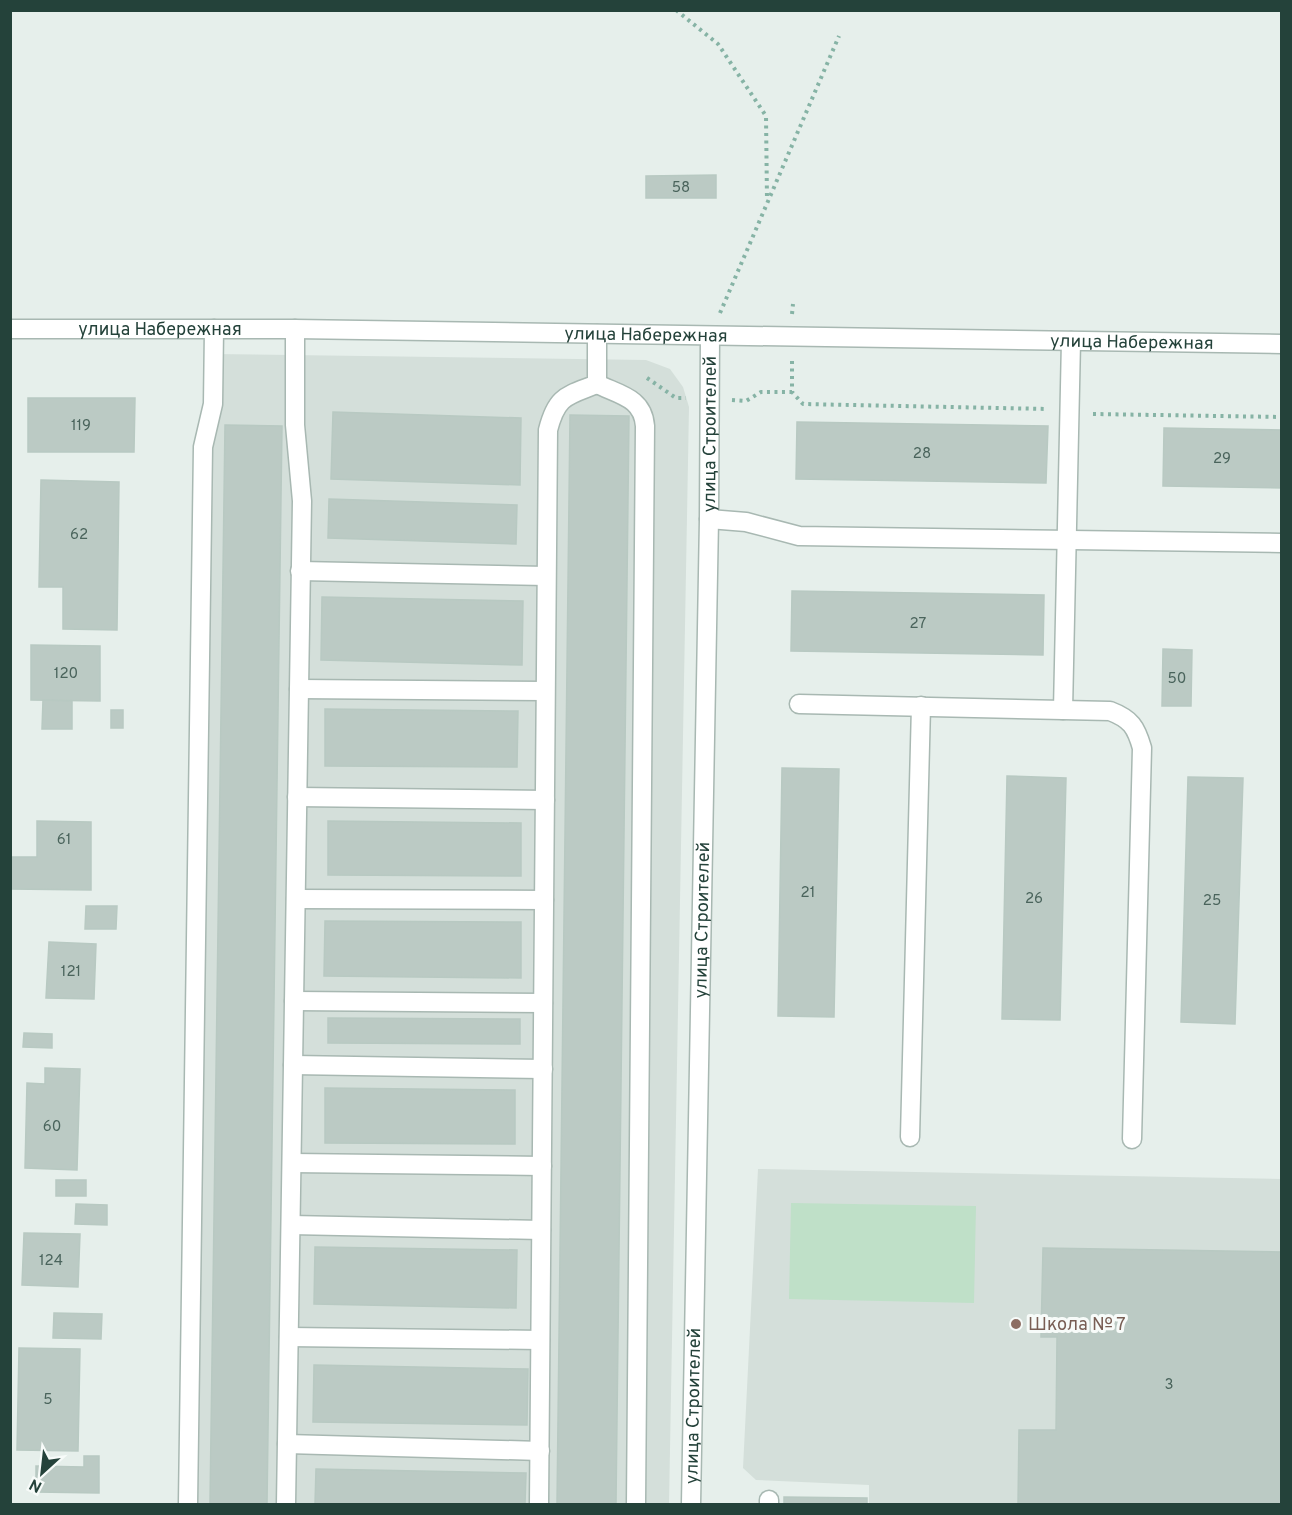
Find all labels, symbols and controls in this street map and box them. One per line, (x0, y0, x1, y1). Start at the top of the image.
house number: 58 (672, 179, 690, 198)
street label: улица Набережная (78, 319, 242, 342)
street label: улица Набережная (564, 323, 728, 349)
street label: улица Набережная (1050, 330, 1214, 356)
street label: улица Строителей (699, 356, 723, 512)
house number: 119 (71, 417, 91, 436)
house number: 28 (913, 445, 931, 464)
house number: 29 (1213, 450, 1231, 469)
house number: 62 (70, 526, 88, 545)
house number: 27 (910, 615, 927, 634)
house number: 120 (54, 665, 78, 684)
house number: 50 (1168, 670, 1186, 689)
house number: 61 (57, 831, 71, 850)
street label: улица Строителей (690, 842, 716, 999)
house number: 21 (801, 884, 815, 903)
house number: 26 (1025, 890, 1043, 909)
house number: 25 (1203, 892, 1221, 911)
house number: 121 (61, 963, 81, 982)
house number: 60 (43, 1118, 61, 1137)
house number: 124 (39, 1252, 63, 1271)
place label: Школа № 7 (1028, 1314, 1126, 1337)
marker: Школа № 7 (1009, 1317, 1023, 1331)
street label: улица Строителей (681, 1328, 707, 1484)
house number: 3 (1164, 1376, 1174, 1395)
house number: 5 (43, 1391, 53, 1410)
north arrow (12, 1443, 72, 1503)
text: N (26, 1473, 46, 1496)

